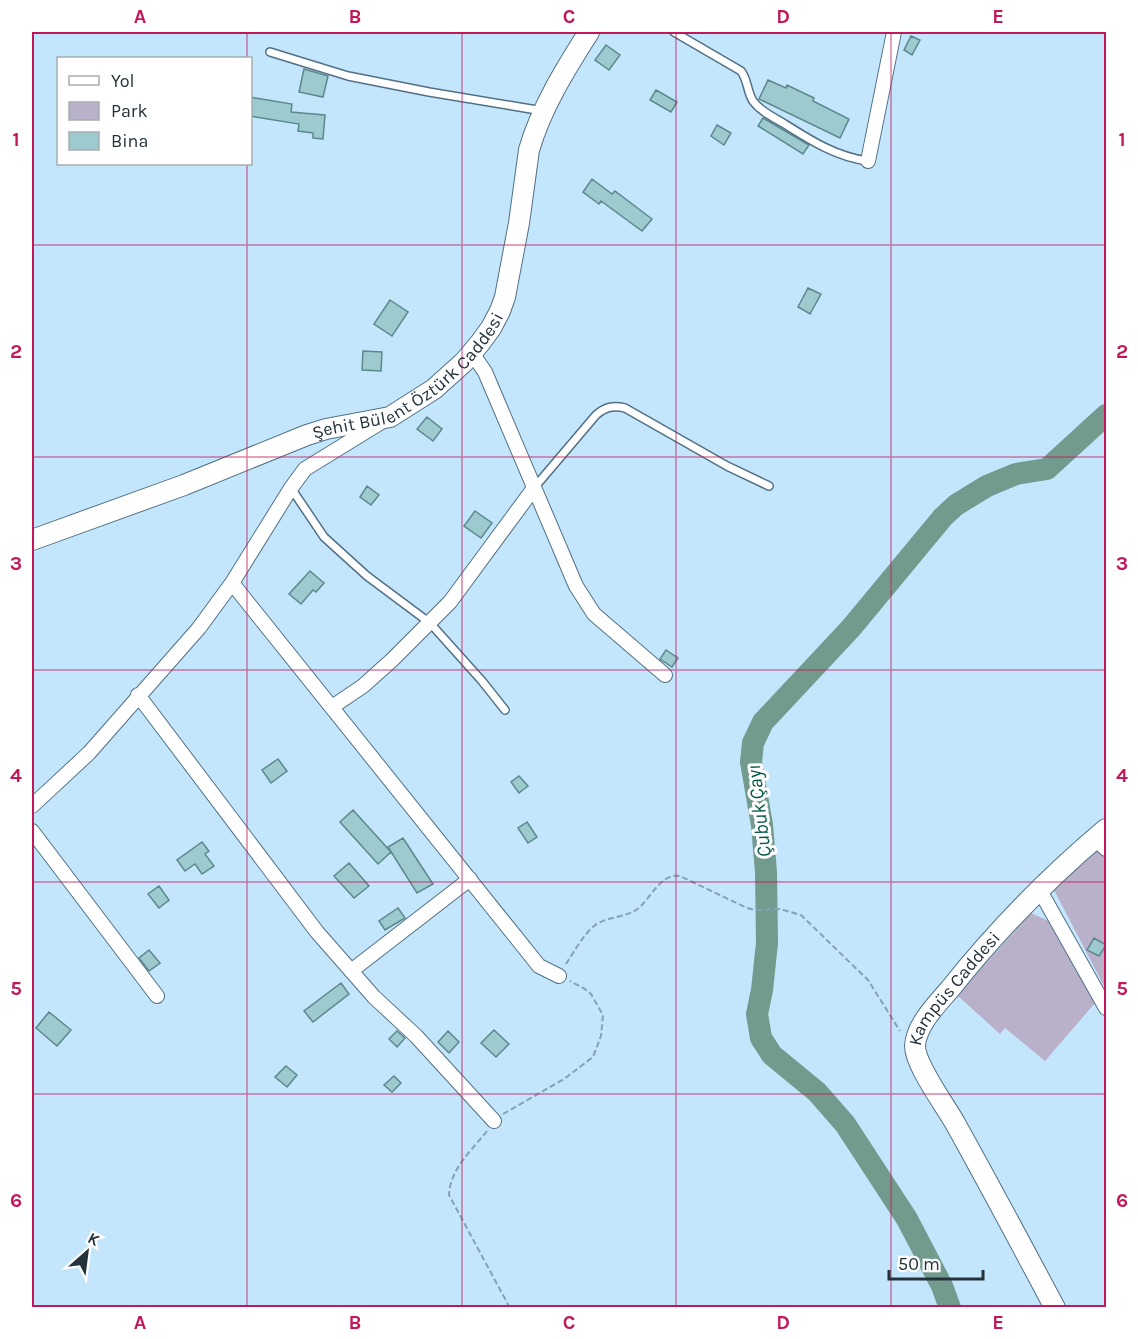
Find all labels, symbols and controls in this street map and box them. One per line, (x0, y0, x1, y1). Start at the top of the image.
text: A (134, 5, 147, 28)
text: B (349, 5, 361, 28)
text: C (563, 5, 575, 28)
text: D (776, 5, 790, 28)
text: E (992, 5, 1004, 28)
legend (57, 57, 252, 165)
text: Yol (111, 70, 135, 92)
text: Park (111, 100, 148, 122)
text: 1 (12, 128, 20, 151)
text: 1 (1118, 128, 1126, 151)
text: Bina (111, 130, 148, 152)
street label: Şehit Bülent Öztürk Caddesi (309, 309, 508, 444)
text: 2 (10, 340, 22, 363)
text: 2 (1116, 340, 1128, 363)
text: 3 (10, 552, 22, 575)
text: 3 (1116, 552, 1128, 575)
water label: Çubuk Çayı (742, 763, 776, 859)
text: 4 (10, 764, 22, 787)
text: 4 (1116, 764, 1128, 787)
street label: Kampüs Caddesi (904, 927, 1005, 1048)
text: 5 (10, 977, 22, 1000)
text: 5 (1116, 977, 1128, 1000)
text: 6 (10, 1189, 22, 1212)
text: 6 (1116, 1189, 1128, 1212)
north arrow (57, 1222, 117, 1282)
text: K (85, 1228, 103, 1250)
scale bar (889, 1243, 984, 1281)
text: 50 m (898, 1253, 940, 1275)
text: A (134, 1311, 147, 1334)
text: B (349, 1311, 361, 1334)
text: C (563, 1311, 575, 1334)
text: D (776, 1311, 790, 1334)
text: E (992, 1311, 1004, 1334)

